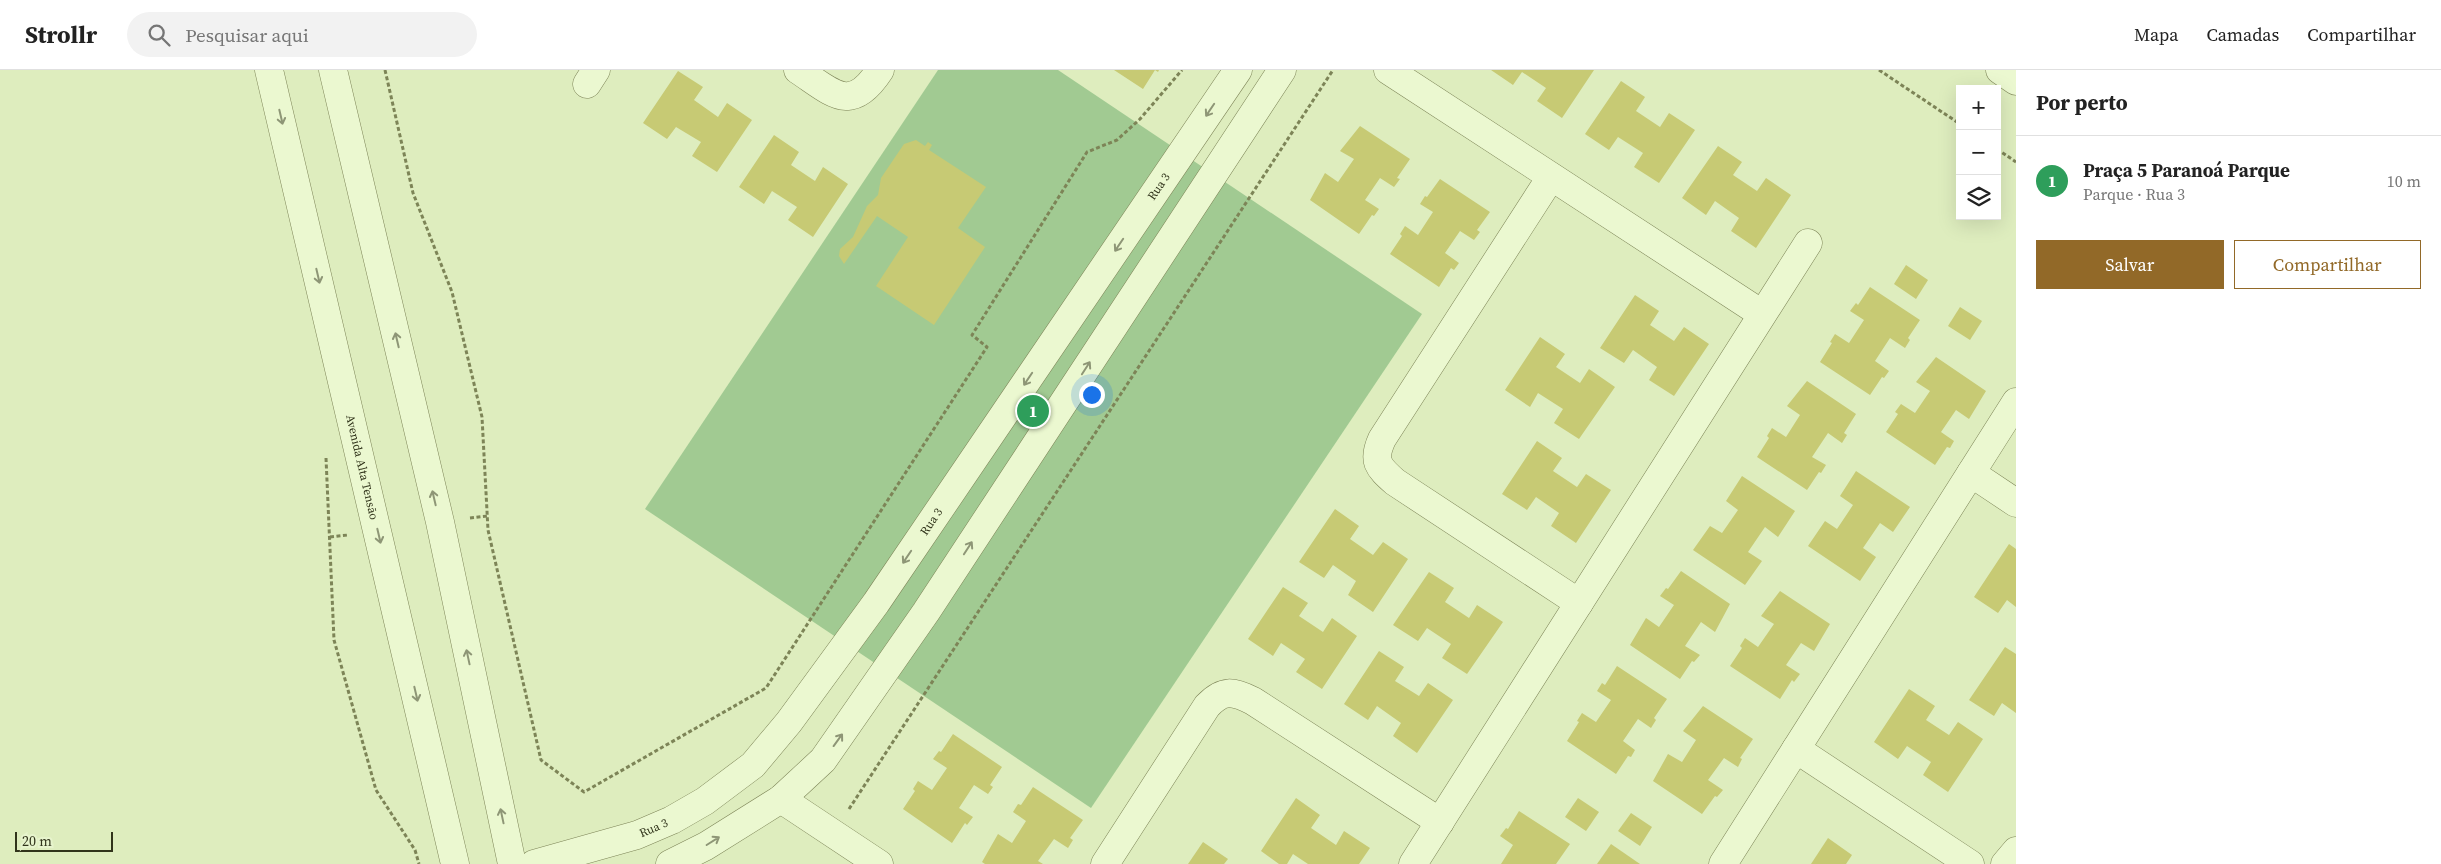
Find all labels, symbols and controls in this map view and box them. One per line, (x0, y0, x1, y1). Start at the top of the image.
search box (127, 12, 477, 57)
text: Strollr (25, 18, 97, 51)
icon: search (145, 21, 173, 49)
text: Pesquisar aqui (185, 22, 309, 48)
text: Mapa (2134, 22, 2178, 47)
text: Camadas (2206, 22, 2279, 47)
text: Compartilhar (2307, 22, 2416, 47)
map controls (1956, 85, 2001, 220)
button: + (1956, 85, 2001, 130)
text: Por perto (2036, 88, 2128, 117)
one-way arrow (1205, 103, 1215, 117)
one-way arrow (277, 109, 286, 125)
button: − (1956, 130, 2001, 175)
text: Praça 5 Paranoá Parque (2083, 157, 2290, 183)
street label: Rua 3 (1144, 170, 1174, 203)
text: 1 (2048, 170, 2056, 192)
text: 10 m (2387, 170, 2421, 192)
button: layers (1956, 175, 2001, 220)
text: Parque · Rua 3 (2083, 183, 2185, 205)
one-way arrow (1114, 238, 1124, 252)
button: Salvar (2036, 240, 2224, 289)
button: Compartilhar (2234, 240, 2421, 289)
one-way arrow (314, 267, 323, 283)
one-way arrow (392, 333, 401, 349)
one-way arrow (1081, 361, 1092, 375)
one-way arrow (1023, 372, 1033, 386)
your location (1079, 382, 1105, 408)
pin: 1 (1017, 392, 1049, 430)
street label: Avenida Alta Tensāo (342, 413, 382, 522)
one-way arrow (429, 491, 438, 507)
street label: Rua 3 (916, 505, 946, 538)
one-way arrow (375, 528, 384, 544)
one-way arrow (964, 541, 974, 555)
one-way arrow (902, 550, 912, 564)
one-way arrow (463, 650, 473, 666)
one-way arrow (412, 686, 421, 702)
one-way arrow (833, 733, 843, 747)
one-way arrow (497, 809, 506, 825)
street label: Rua 3 (637, 815, 670, 841)
scale bar (15, 829, 112, 852)
text: 20 m (22, 831, 52, 851)
one-way arrow (705, 836, 719, 846)

